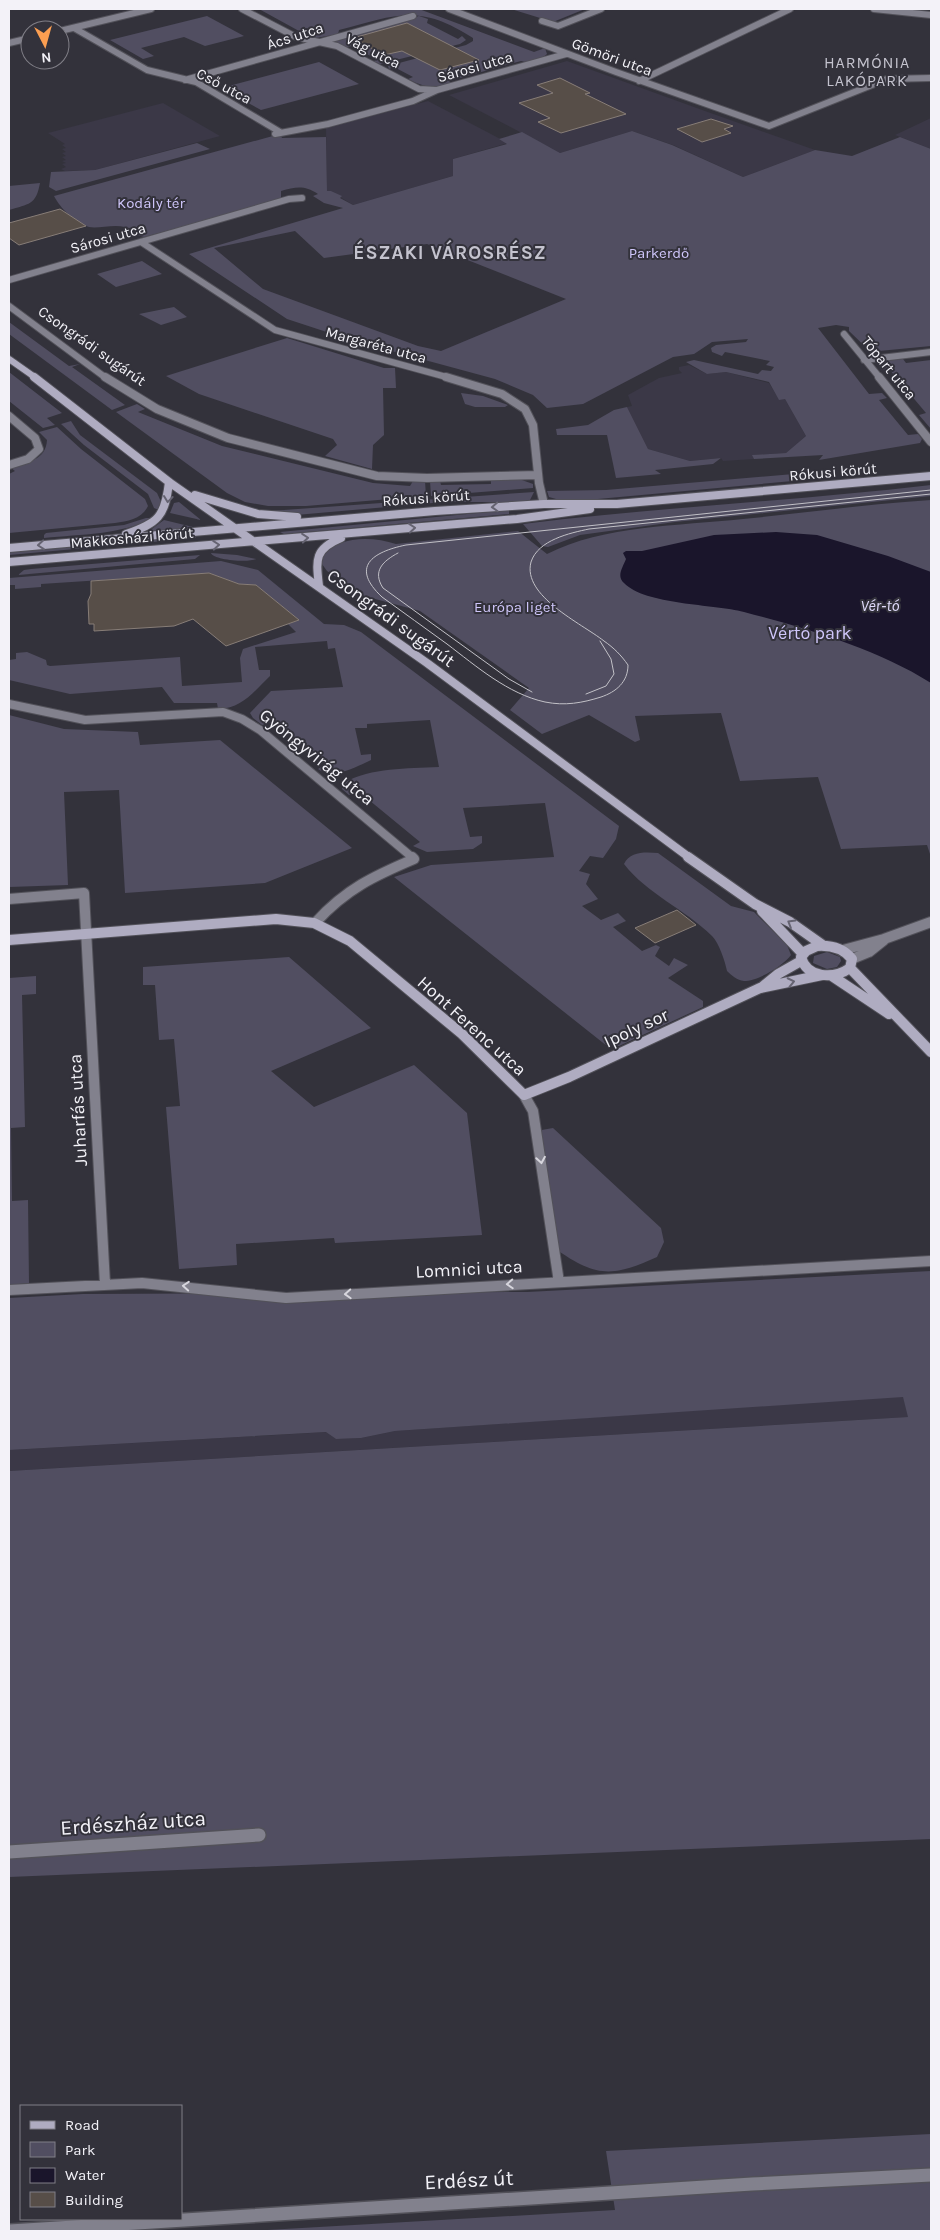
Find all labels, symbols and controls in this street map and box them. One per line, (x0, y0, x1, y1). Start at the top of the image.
street label: Ács utca (264, 18, 326, 54)
north arrow (20, 20, 70, 70)
street label: Vág utca (343, 30, 403, 72)
street label: Gömöri utca (569, 34, 655, 80)
text: N (40, 48, 52, 66)
street label: Sárosi utca (435, 48, 515, 86)
district label: HARMÓNIA LAKÓPARK (824, 53, 910, 90)
street label: Cső utca (193, 64, 255, 108)
park label: Kodály tér (117, 194, 186, 212)
street label: Sárosi utca (68, 219, 148, 257)
district label: ÉSZAKI VÁROSRÉSZ (353, 239, 547, 264)
park label: Parkerdő (629, 244, 689, 262)
street label: Csongrádi sugárút (35, 302, 150, 390)
street label: Margaréta utca (323, 323, 429, 367)
street label: Tópart utca (858, 332, 920, 404)
street label: Rókusi körút (789, 459, 878, 485)
street label: Rókusi körút (382, 486, 471, 510)
one-way arrow (163, 495, 174, 503)
one-way arrow (491, 501, 499, 512)
one-way arrow (408, 523, 416, 534)
street label: Makkosházi körút (70, 524, 195, 552)
one-way arrow (301, 532, 309, 543)
one-way arrow (37, 540, 45, 551)
one-way arrow (212, 540, 220, 551)
street label: Csongrádi sugárút (323, 564, 459, 672)
water label: Vér-tó (861, 596, 900, 615)
park label: Európa liget (474, 598, 556, 616)
park label: Vértó park (768, 622, 852, 644)
street label: Gyöngyvirág utca (255, 704, 379, 810)
one-way arrow (787, 920, 796, 930)
street label: Hont Ferenc utca (413, 971, 531, 1081)
one-way arrow (787, 977, 795, 988)
street label: Ipoly sor (600, 1003, 672, 1053)
street label: Juharfás utca (64, 1053, 92, 1167)
one-way arrow (535, 1156, 546, 1164)
street label: Lomnici utca (415, 1255, 523, 1283)
one-way arrow (506, 1279, 514, 1290)
one-way arrow (182, 1281, 190, 1292)
one-way arrow (344, 1288, 352, 1299)
street label: Erdészház utca (59, 1806, 207, 1840)
legend (20, 2105, 182, 2220)
text: Road (65, 2116, 100, 2134)
text: Park (65, 2141, 95, 2159)
text: Water (65, 2166, 106, 2184)
street label: Erdész út (424, 2166, 514, 2194)
text: Building (65, 2191, 123, 2209)

